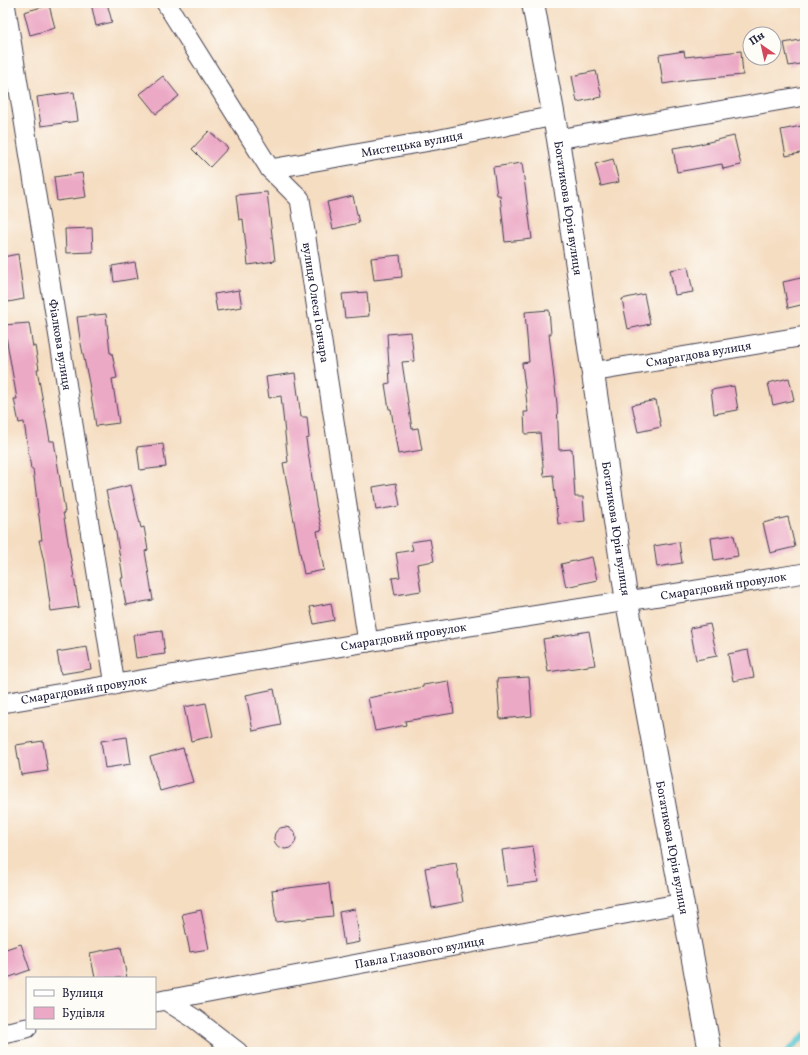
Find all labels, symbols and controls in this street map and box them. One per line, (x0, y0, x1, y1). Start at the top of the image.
north arrow (742, 26, 782, 66)
text: Пн (747, 28, 768, 50)
street label: Мистецька вулиця (360, 128, 464, 162)
street label: Богатикова Юрія вулиця (549, 140, 585, 276)
street label: вулиця Олеся Гончара (298, 241, 332, 364)
street label: Фіалкова вулиця (44, 298, 74, 392)
street label: Смарагдова вулиця (645, 338, 752, 372)
street label: Богатикова Юрія вулиця (597, 460, 633, 597)
street label: Смарагдовий провулок (660, 569, 788, 605)
street label: Смарагдовий провулок (340, 619, 468, 655)
street label: Смарагдовий провулок (20, 672, 149, 709)
street label: Богатикова Юрія вулиця (651, 780, 691, 916)
street label: Павла Глазового вулиця (353, 933, 486, 973)
legend (26, 977, 156, 1029)
text: Вулиця (62, 986, 103, 1002)
text: Будівля (62, 1006, 105, 1022)

